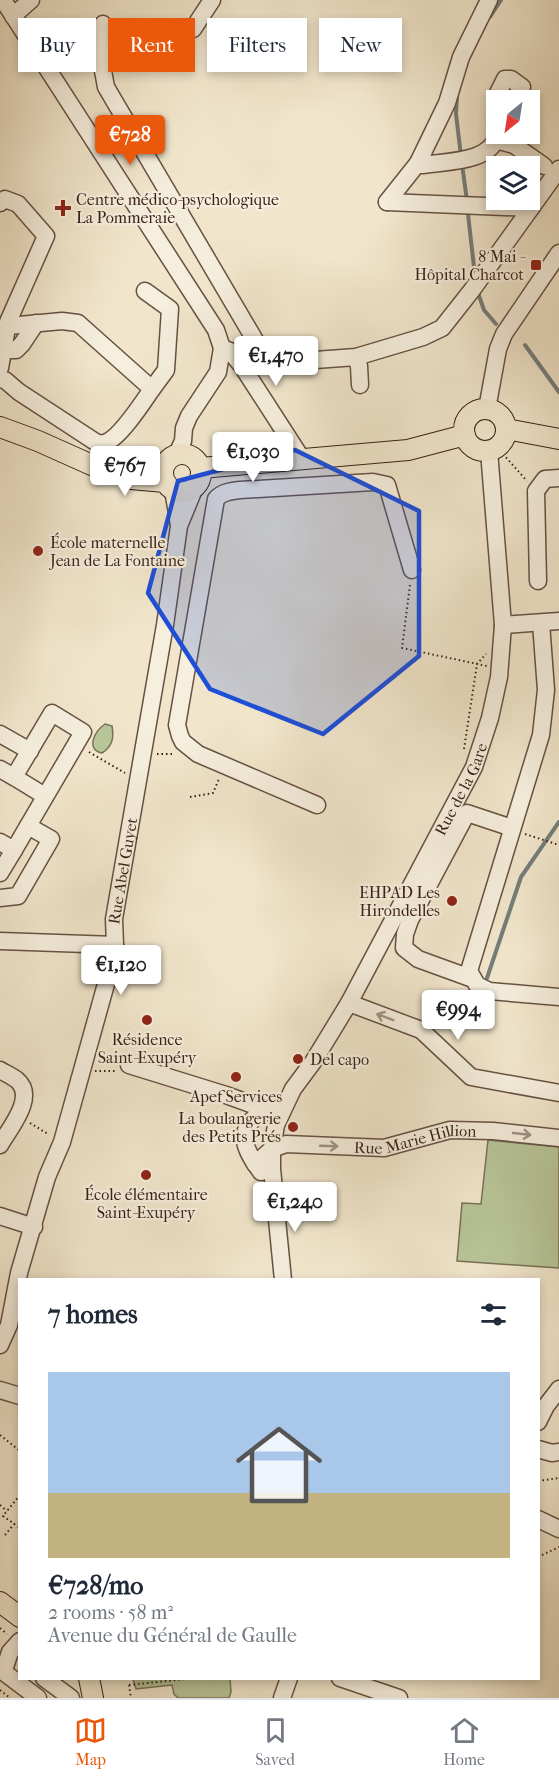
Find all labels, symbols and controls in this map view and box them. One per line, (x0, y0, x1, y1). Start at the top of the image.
chip: Buy (18, 18, 96, 72)
chip: Rent (108, 18, 195, 72)
chip: Filters (207, 18, 307, 72)
chip: New (319, 18, 402, 72)
north arrow (486, 90, 540, 144)
map controls (486, 90, 540, 210)
pin: €728 (94, 115, 166, 166)
text: €728 (109, 123, 151, 146)
button: layers (486, 156, 540, 210)
place label: Centre médico-psychologique La Pommeraie (76, 190, 279, 227)
marker: Centre médico-psychologique La Pommeraie (54, 199, 72, 217)
place label: 8 Mai - Hôpital Charcot (415, 247, 526, 284)
marker: 8 Mai - Hôpital Charcot (529, 258, 543, 272)
pin: €1,470 (227, 336, 325, 387)
text: €1,470 (248, 344, 304, 367)
pin: €1,030 (204, 432, 302, 483)
text: €1,030 (226, 440, 280, 463)
pin: €767 (89, 446, 161, 497)
text: €767 (104, 454, 146, 477)
place label: École maternelle Jean de La Fontaine (48, 532, 185, 570)
marker: École maternelle Jean de La Fontaine (31, 544, 45, 558)
street label: Rue de la Gare (431, 741, 491, 839)
street label: Rue Abel Guyet (104, 816, 142, 926)
place label: EHPAD Les Hirondelles (359, 883, 440, 920)
marker: EHPAD Les Hirondelles (445, 894, 459, 908)
pin: €1,120 (72, 945, 170, 996)
text: €1,120 (95, 953, 147, 976)
pin: €994 (422, 990, 494, 1041)
text: €994 (436, 998, 480, 1021)
one-way arrow (376, 1010, 395, 1021)
marker: Résidence Saint-Exupéry (140, 1013, 154, 1027)
place label: Résidence Saint-Exupéry (98, 1030, 197, 1067)
place label: Del capo (310, 1050, 369, 1069)
marker: Del capo (291, 1052, 305, 1066)
marker: Apef Services (229, 1070, 243, 1084)
place label: Apef Services (189, 1087, 282, 1106)
place label: La boulangerie des Petits Prés (178, 1109, 281, 1146)
marker: La boulangerie des Petits Prés (286, 1120, 300, 1134)
street label: Rue Marie Hillion (354, 1121, 477, 1158)
one-way arrow (511, 1129, 531, 1140)
one-way arrow (319, 1140, 339, 1151)
marker: École élémentaire Saint-Exupéry (139, 1168, 153, 1182)
pin: €1,240 (246, 1182, 344, 1233)
place label: École élémentaire Saint-Exupéry (84, 1184, 208, 1222)
text: €1,240 (267, 1190, 323, 1213)
icon: filters (477, 1298, 510, 1331)
text: 7 homes (48, 1299, 138, 1330)
icon: home (225, 1411, 333, 1519)
text: €728/mo (48, 1570, 143, 1601)
text: 2 rooms · 58 m² (48, 1601, 173, 1624)
text: Avenue du Général de Gaulle (48, 1624, 297, 1647)
tab: Map (74, 1714, 107, 1769)
tab: Saved (255, 1714, 295, 1769)
tab: Home (443, 1714, 485, 1769)

